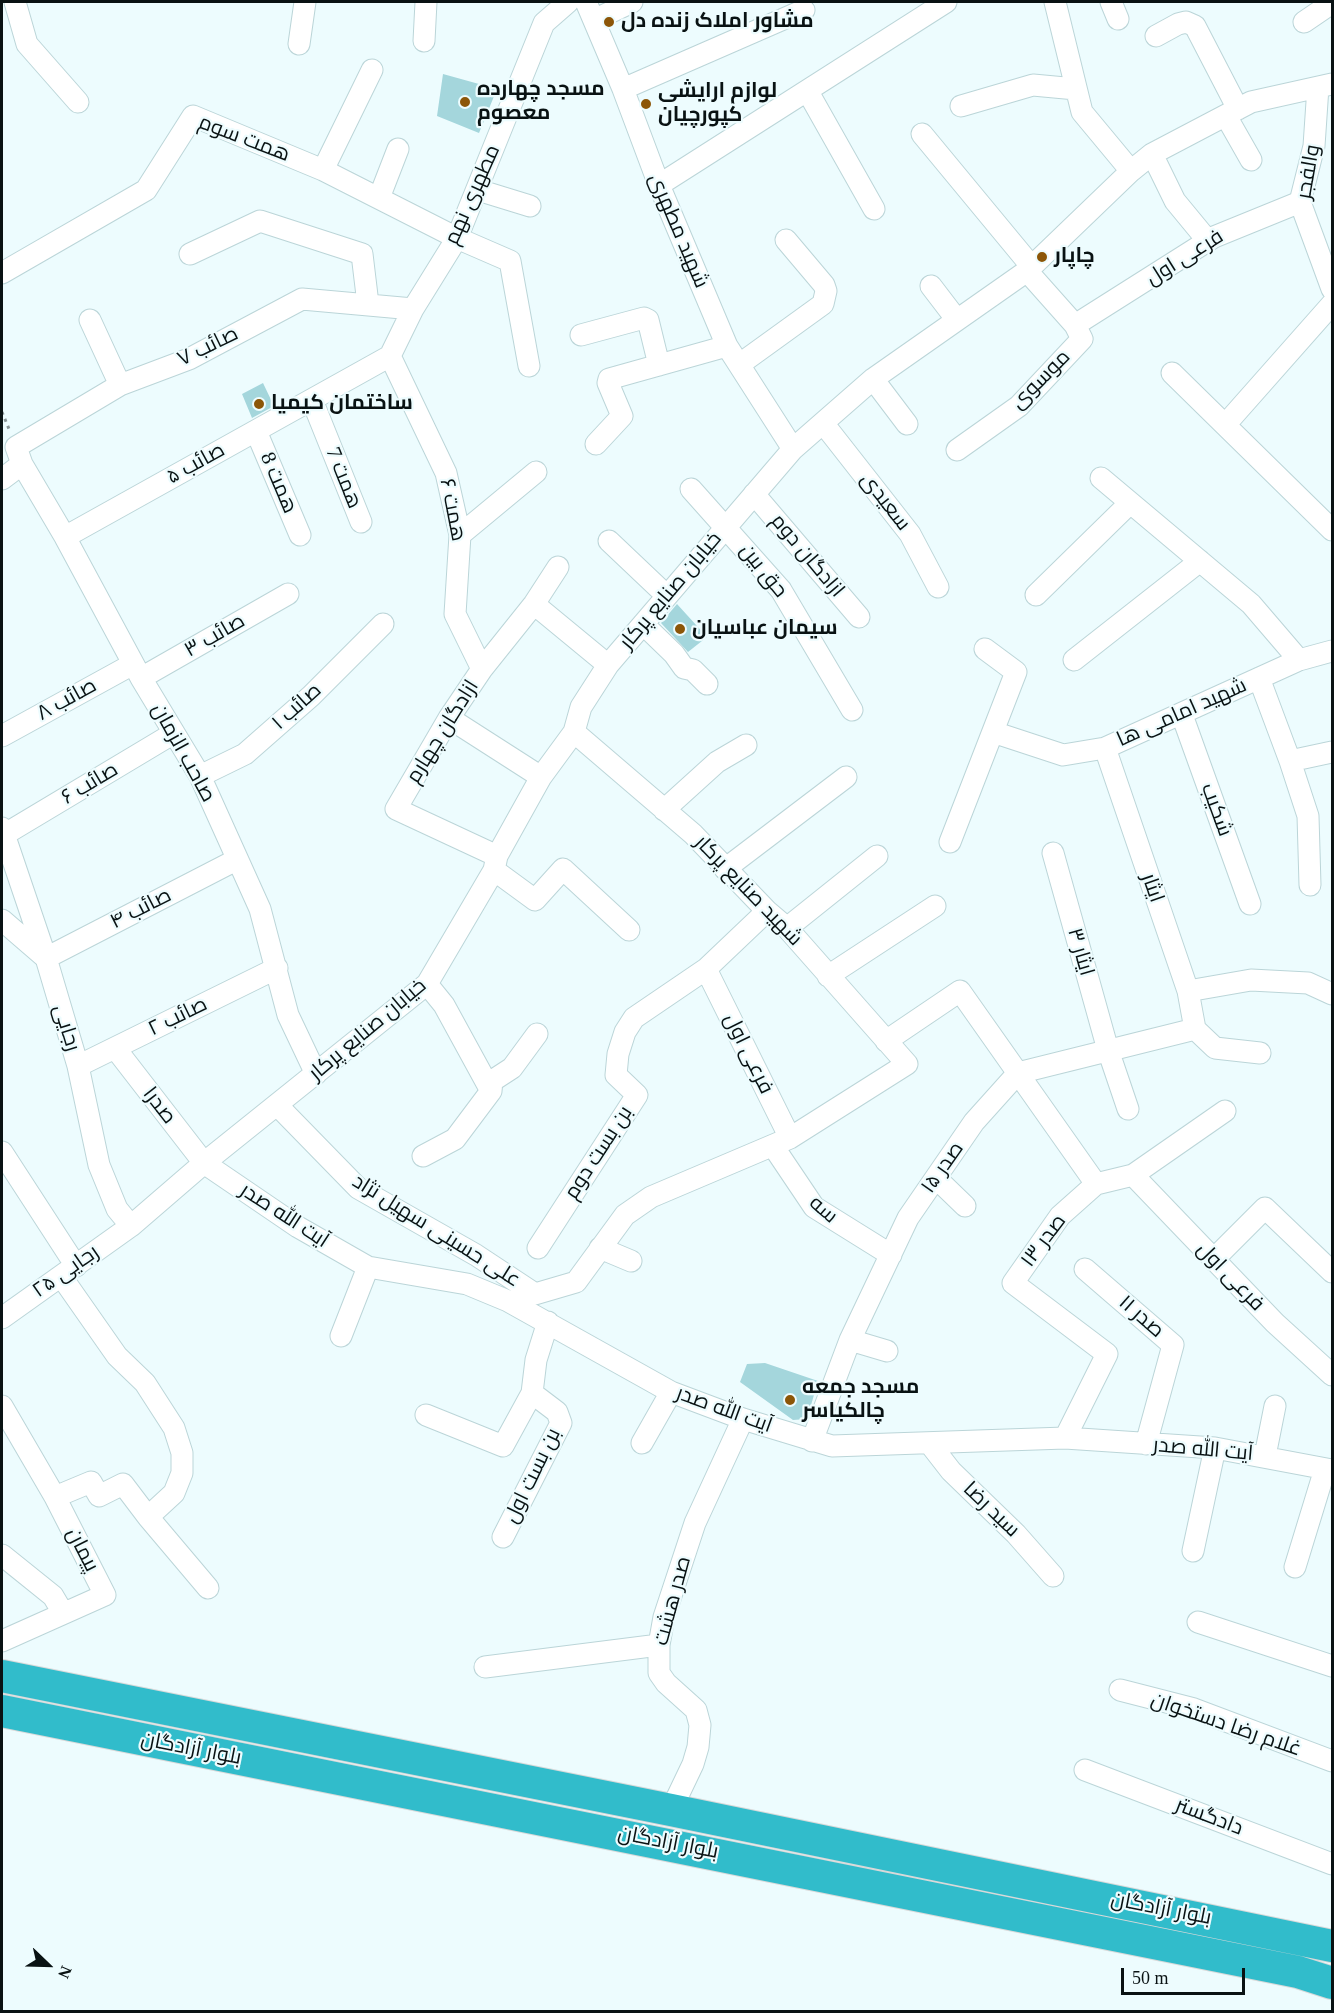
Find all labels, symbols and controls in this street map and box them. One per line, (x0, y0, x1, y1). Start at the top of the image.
place label: مشاور املاک زنده دل (621, 9, 814, 35)
marker: مشاور املاک زنده دل (602, 15, 616, 29)
place label: مسجد چهارده معصوم (477, 77, 605, 127)
place label: لوازم ارایشی کپورچیان (658, 79, 777, 129)
marker: مسجد چهارده معصوم (458, 95, 472, 109)
marker: لوازم ارایشی کپورچیان (639, 97, 653, 111)
street label: همت سوم (195, 110, 293, 168)
street label: مطهری نهم (440, 141, 506, 249)
street label: والفجر (1292, 143, 1326, 201)
street label: شهید مطهری (643, 170, 713, 292)
street label: فرعی اول (1142, 224, 1228, 292)
place label: چاپار (1054, 244, 1095, 270)
marker: چاپار (1035, 250, 1049, 264)
street label: صائب ۷ (173, 322, 243, 372)
street label: موسوی (1006, 345, 1076, 415)
place label: ساختمان کیمیا (271, 391, 413, 417)
marker: ساختمان کیمیا (252, 397, 266, 411)
street label: صائب ۵ (162, 438, 230, 490)
street label: همت 7 (319, 444, 367, 512)
street label: همت 8 (254, 449, 302, 517)
street label: سعیدی (854, 468, 916, 536)
street label: همت ۶ (434, 477, 470, 543)
street label: ازادگان دوم (765, 509, 849, 603)
street label: خیابان صنایع پرکار (615, 527, 727, 655)
street label: حق بین (734, 539, 792, 603)
street label: صائب ۳ (180, 609, 250, 663)
place label: سیمان عباسیان (692, 616, 838, 642)
marker: سیمان عباسیان (673, 622, 687, 636)
street label: صائب ۸ (33, 673, 101, 727)
street label: شهید امامی ها (1113, 673, 1251, 753)
street label: ازادگان چهارم (401, 676, 485, 788)
street label: صائب ۱ (267, 678, 327, 736)
street label: صاحب الزمان (146, 699, 220, 807)
street label: صائب ۶ (57, 757, 123, 811)
street label: شکیب (1195, 780, 1237, 840)
street label: شهید صنایع پرکار (689, 830, 807, 952)
street label: ایثار (1135, 870, 1169, 906)
street label: صائب ۴ (106, 883, 176, 935)
street label: ایثار ۳ (1061, 925, 1099, 979)
street label: خیابان صنایع پرکار (304, 974, 432, 1086)
street label: صائب ۲ (144, 992, 212, 1042)
street label: رجایی (47, 1002, 85, 1054)
street label: فرعی اول (718, 1010, 778, 1098)
street label: صدرا (137, 1083, 181, 1129)
street label: بن بست دوم (559, 1102, 639, 1204)
street label: صدر ۱۵ (916, 1137, 970, 1199)
street label: علی حسینی سهیل نژاد (347, 1169, 525, 1293)
street label: آیت الله صدر (235, 1178, 333, 1254)
street label: سه (804, 1191, 842, 1229)
street label: صدر ۱۳ (1016, 1209, 1072, 1273)
street label: فرعی اول (1191, 1237, 1269, 1317)
street label: رجایی ۲۵ (28, 1240, 104, 1304)
street label: صدر ۱۱ (1113, 1290, 1169, 1344)
place label: مسجد جمعه چالکیاسر (802, 1375, 919, 1425)
street label: آیت الله صدر (672, 1381, 776, 1439)
marker: مسجد جمعه چالکیاسر (783, 1393, 797, 1407)
street label: بن بست اول (499, 1424, 567, 1528)
street label: آیت الله صدر (1152, 1433, 1254, 1467)
street label: سید رضا (957, 1477, 1025, 1543)
street label: پیمان (60, 1524, 104, 1576)
street label: صدر هشت (649, 1554, 697, 1648)
street label: غلام رضا دستخوان (1148, 1687, 1304, 1763)
street label: بلوار آزادگان (139, 1727, 243, 1771)
street label: دادگستر (1172, 1793, 1246, 1841)
street label: بلوار آزادگان (616, 1821, 720, 1865)
street label: بلوار آزادگان (1109, 1887, 1213, 1931)
north arrow (18, 1935, 78, 1995)
scale bar (1124, 1956, 1248, 1994)
text: N (55, 1964, 75, 1981)
text: 50 m (1132, 1968, 1169, 1988)

